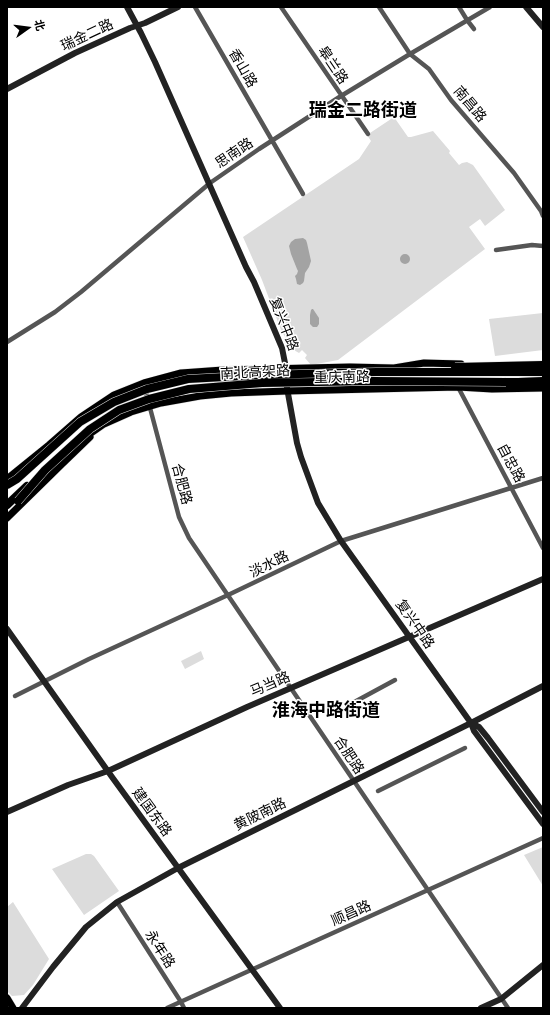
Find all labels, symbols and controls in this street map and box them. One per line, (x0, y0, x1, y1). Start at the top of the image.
north arrow (8, 8, 48, 48)
street label: 瑞金二路 (58, 16, 116, 54)
text: 北 (32, 18, 48, 32)
street label: 皋兰路 (314, 43, 352, 87)
street label: 香山路 (225, 46, 261, 90)
street label: 南昌路 (450, 83, 490, 125)
district label: 瑞金二路街道 (309, 99, 417, 121)
street label: 思南路 (212, 134, 256, 172)
street label: 复兴中路 (266, 295, 302, 353)
street label: 南北高架路 (220, 362, 290, 382)
street label: 重庆南路 (314, 368, 370, 386)
street label: 自忠路 (494, 441, 528, 485)
street label: 合肥路 (168, 462, 196, 506)
street label: 淡水路 (246, 547, 292, 581)
street label: 复兴中路 (392, 596, 438, 652)
street label: 马当路 (247, 668, 293, 700)
district label: 淮海中路街道 (272, 699, 380, 721)
street label: 合肥路 (330, 733, 368, 777)
street label: 建国东路 (129, 784, 175, 840)
street label: 黄陂南路 (231, 794, 289, 834)
street label: 顺昌路 (328, 897, 374, 929)
street label: 永年路 (142, 927, 178, 971)

